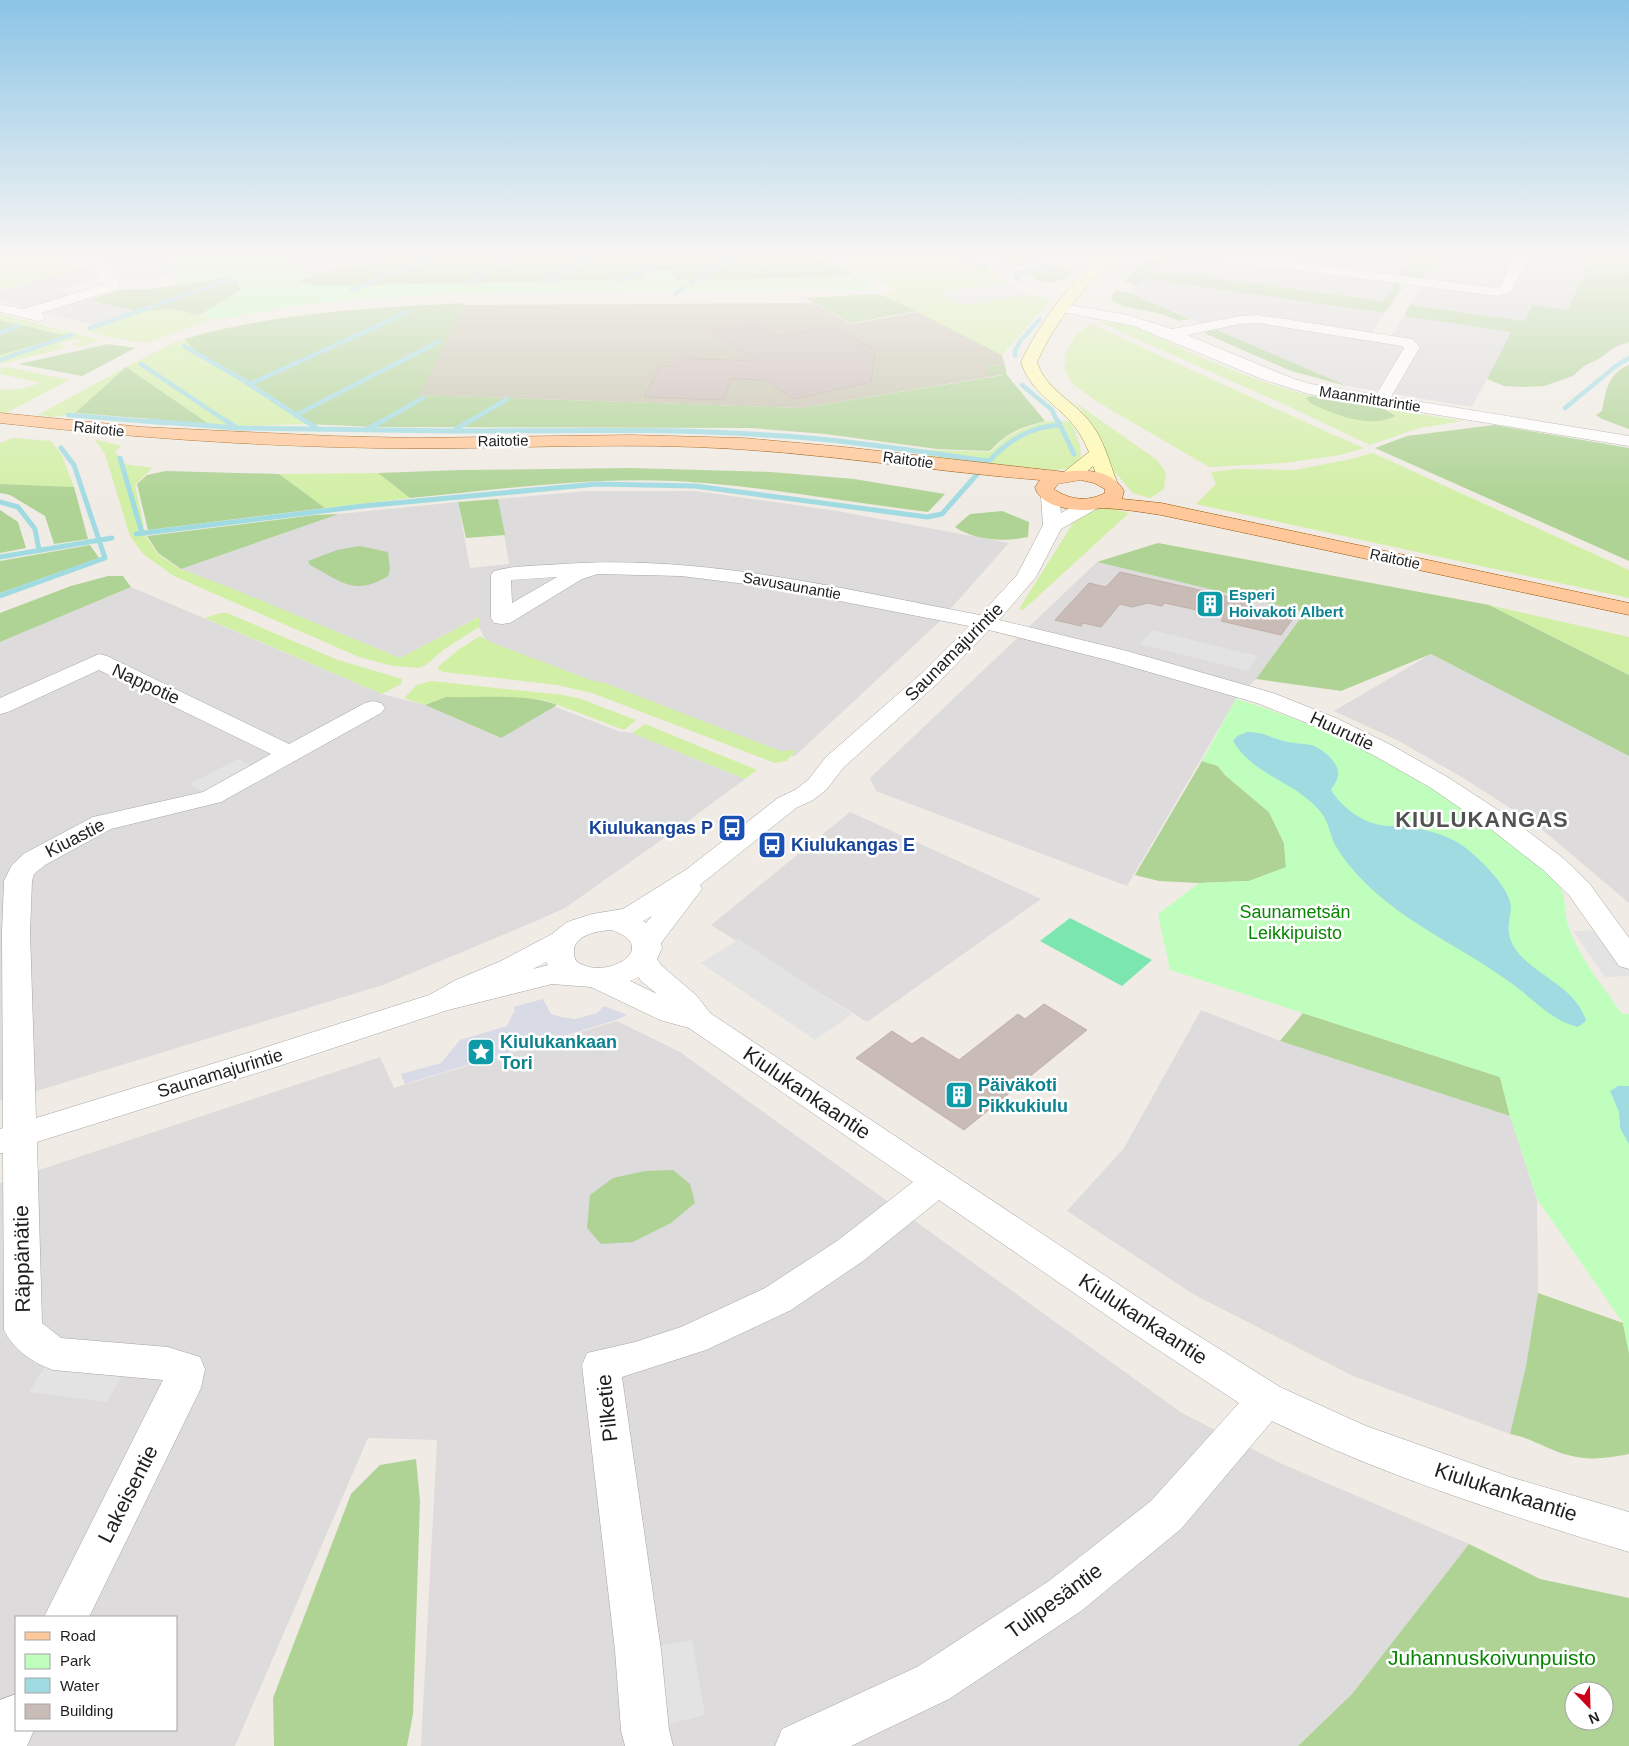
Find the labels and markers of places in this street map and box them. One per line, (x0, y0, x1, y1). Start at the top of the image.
place label: Esperi Hoivakoti Albert (1229, 586, 1343, 620)
building icon: Esperi Hoivakoti Albert (1195, 589, 1225, 619)
bus stop icon: Kiulukangas P (717, 813, 747, 843)
place label: Kiulukangas P (589, 818, 713, 838)
bus stop icon: Kiulukangas E (757, 830, 787, 860)
place label: Kiulukangas E (791, 835, 915, 855)
place label: Kiulukankaan Tori (500, 1032, 617, 1073)
place icon: Kiulukankaan Tori (466, 1037, 496, 1067)
place label: Päiväkoti Pikkukiulu (978, 1075, 1068, 1116)
building icon: Päiväkoti Pikkukiulu (944, 1080, 974, 1110)

